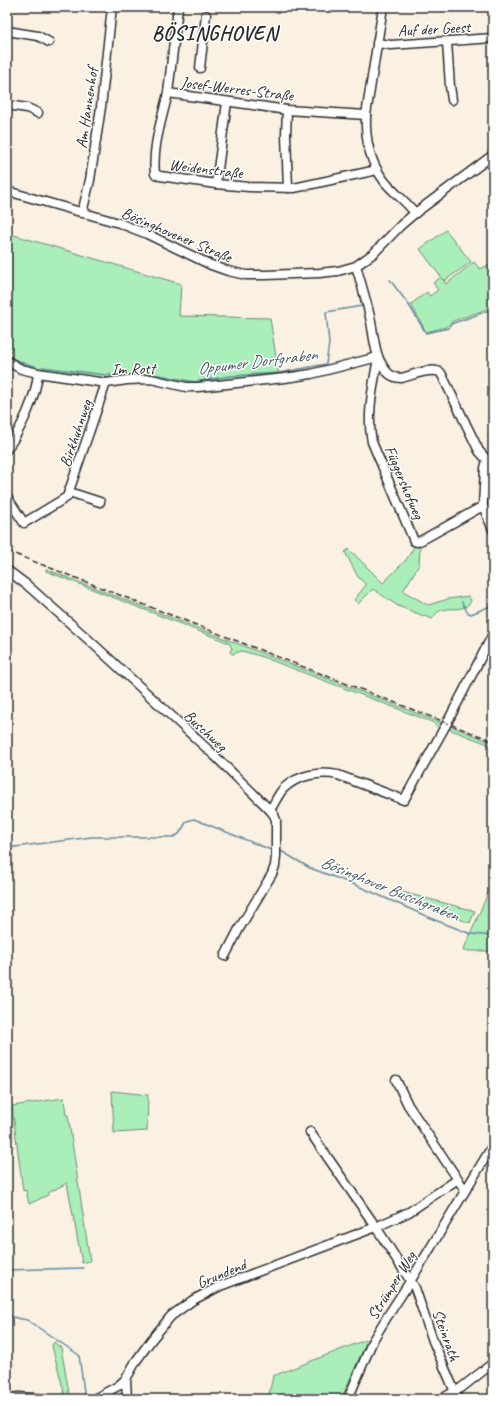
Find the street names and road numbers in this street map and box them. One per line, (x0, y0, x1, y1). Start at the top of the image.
street label: Auf der Geest (397, 17, 472, 41)
street label: Am Hannenhof (71, 62, 103, 150)
street label: Josef-Werres-Straße (179, 72, 296, 106)
street label: Weidenstraße (168, 155, 245, 184)
street label: Bösinghovener Straße (119, 203, 236, 268)
street label: Im Rott (111, 359, 158, 379)
street label: Birkhuhnweg (55, 396, 97, 470)
street label: Függershofweg (380, 443, 429, 523)
street label: Buschweg (180, 706, 232, 757)
street label: Strümper Weg (363, 1246, 422, 1324)
street label: Grundend (194, 1254, 252, 1293)
street label: Steinrath (427, 1307, 465, 1365)

